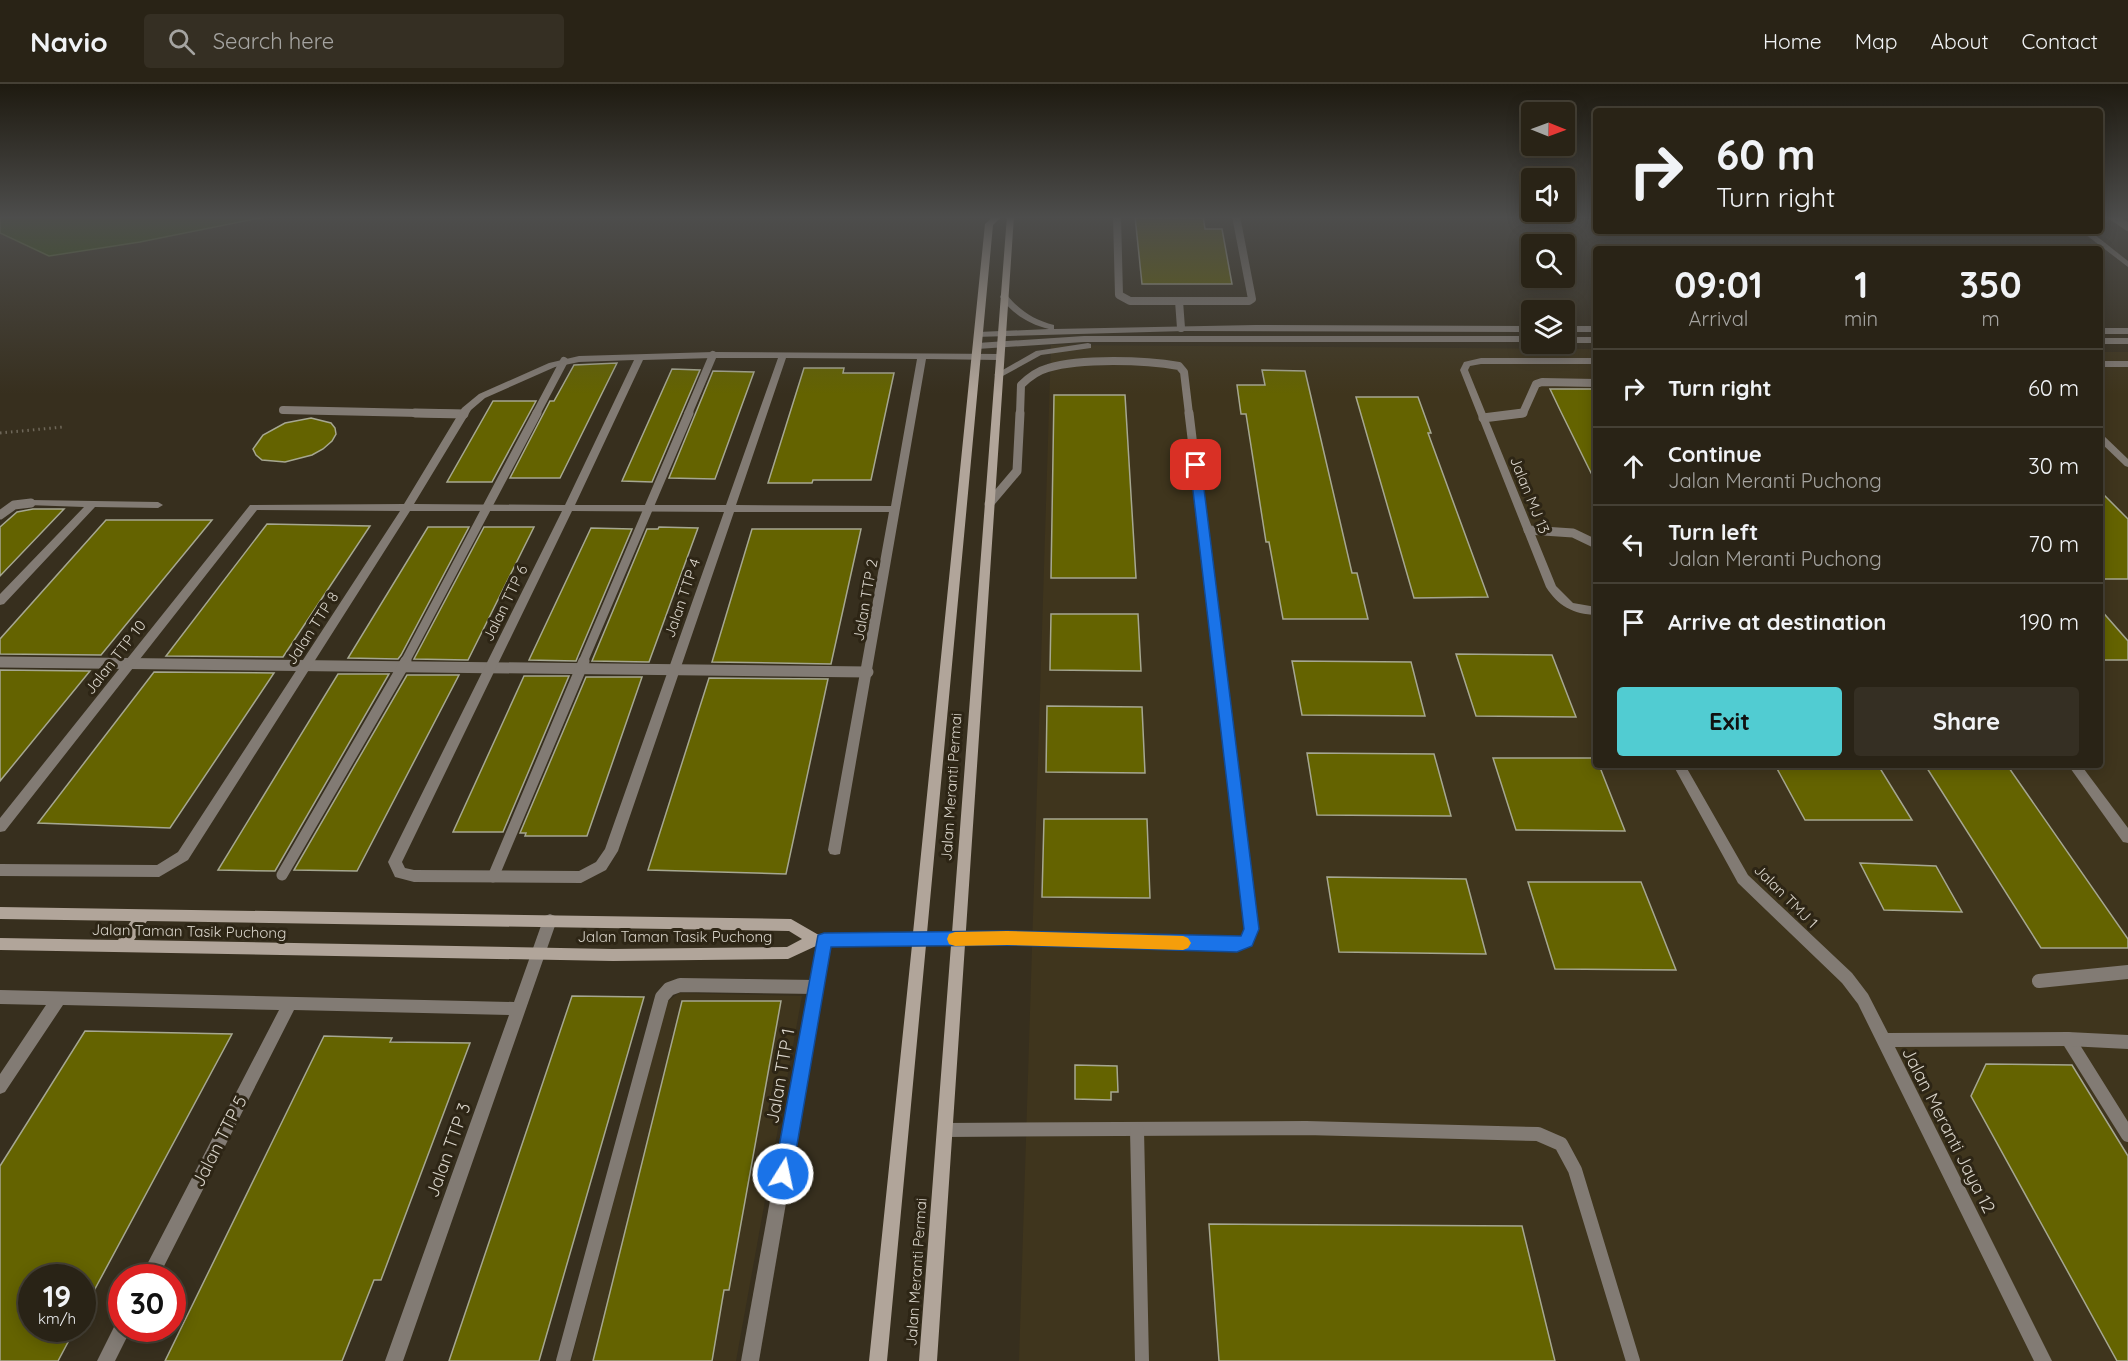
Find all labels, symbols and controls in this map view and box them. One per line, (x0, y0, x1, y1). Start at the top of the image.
search box (144, 14, 564, 68)
text: Navio (30, 24, 108, 59)
icon: search (165, 25, 198, 58)
text: Search here (213, 27, 334, 55)
text: Home (1763, 28, 1822, 54)
text: Map (1855, 28, 1898, 54)
text: About (1931, 28, 1989, 54)
text: Contact (2022, 28, 2098, 54)
north arrow (1521, 102, 1575, 156)
map controls (1521, 102, 1575, 354)
text: 60 m (1716, 128, 1816, 181)
icon: right (1617, 132, 1695, 210)
button: sound (1521, 168, 1575, 222)
text: Turn right (1716, 180, 1835, 214)
button: search (1521, 234, 1575, 288)
text: 09:01 (1674, 262, 1763, 307)
text: 1 (1854, 262, 1868, 307)
text: 350 (1959, 262, 2022, 307)
button: layers (1521, 300, 1575, 354)
text: Arrival (1689, 306, 1748, 331)
text: min (1844, 306, 1878, 331)
text: m (1981, 306, 2000, 331)
icon: right (1617, 372, 1650, 405)
text: Turn right (1668, 374, 1772, 402)
text: 60 m (2028, 374, 2079, 402)
pin (1170, 439, 1221, 490)
text: Continue (1668, 440, 1762, 468)
icon: arrive (1179, 448, 1212, 481)
icon: ahead (1617, 450, 1650, 483)
text: 30 m (2028, 452, 2079, 480)
street label: Jalan MJ 13 (1506, 454, 1554, 536)
text: Jalan Meranti Puchong (1668, 468, 1882, 493)
text: Turn left (1668, 518, 1758, 546)
icon: left (1617, 528, 1650, 561)
text: 70 m (2029, 530, 2079, 558)
text: Jalan Meranti Puchong (1668, 546, 1882, 571)
street label: Jalan TTP 4 (660, 556, 704, 640)
street label: Jalan TTP 2 (848, 558, 882, 642)
street label: Jalan TTP 6 (478, 562, 532, 644)
street label: Jalan TTP 8 (282, 588, 342, 668)
icon: arrive (1617, 606, 1650, 639)
text: Arrive at destination (1668, 608, 1886, 636)
text: 190 m (2019, 608, 2079, 636)
street label: Jalan TTP 10 (80, 616, 150, 698)
button: Exit (1617, 687, 1842, 756)
button: Share (1854, 687, 2079, 756)
street label: Jalan Meranti Permai (936, 712, 966, 862)
street label: Jalan TMJ 1 (1750, 860, 1822, 932)
street label: Jalan Taman Tasik Puchong (91, 920, 287, 942)
street label: Jalan Taman Tasik Puchong (578, 927, 772, 946)
street label: Jalan TTP 1 (760, 1027, 800, 1125)
street label: Jalan Meranti Jaya 12 (1897, 1043, 2001, 1217)
street label: Jalan TTP 5 (186, 1092, 252, 1190)
street label: Jalan TTP 3 (420, 1100, 476, 1200)
position arrow (751, 1142, 815, 1206)
street label: Jalan Meranti Permai (901, 1197, 931, 1347)
speed limit sign: 30 (108, 1264, 186, 1342)
text: 19 (43, 1277, 71, 1315)
text: km/h (38, 1309, 76, 1328)

